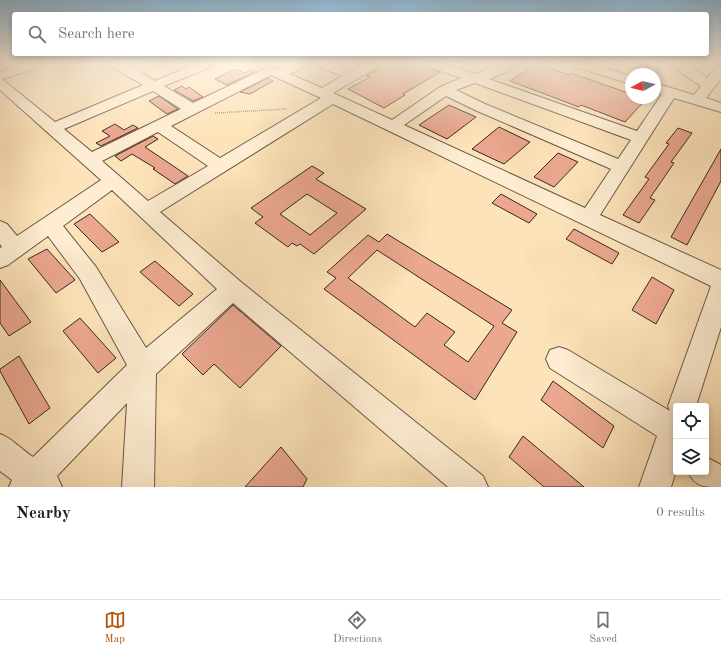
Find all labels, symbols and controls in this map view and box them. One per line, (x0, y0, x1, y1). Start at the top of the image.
search box (12, 12, 709, 56)
icon: search (26, 23, 48, 45)
text: Search here (58, 27, 135, 42)
north arrow (625, 68, 661, 104)
map controls (673, 403, 709, 475)
button: locate (673, 403, 709, 439)
button: layers (673, 439, 709, 475)
text: Nearby (16, 505, 71, 522)
text: 0 results (656, 506, 705, 519)
tab: Map (104, 609, 126, 647)
tab: Directions (333, 609, 382, 647)
tab: Saved (589, 609, 617, 647)

